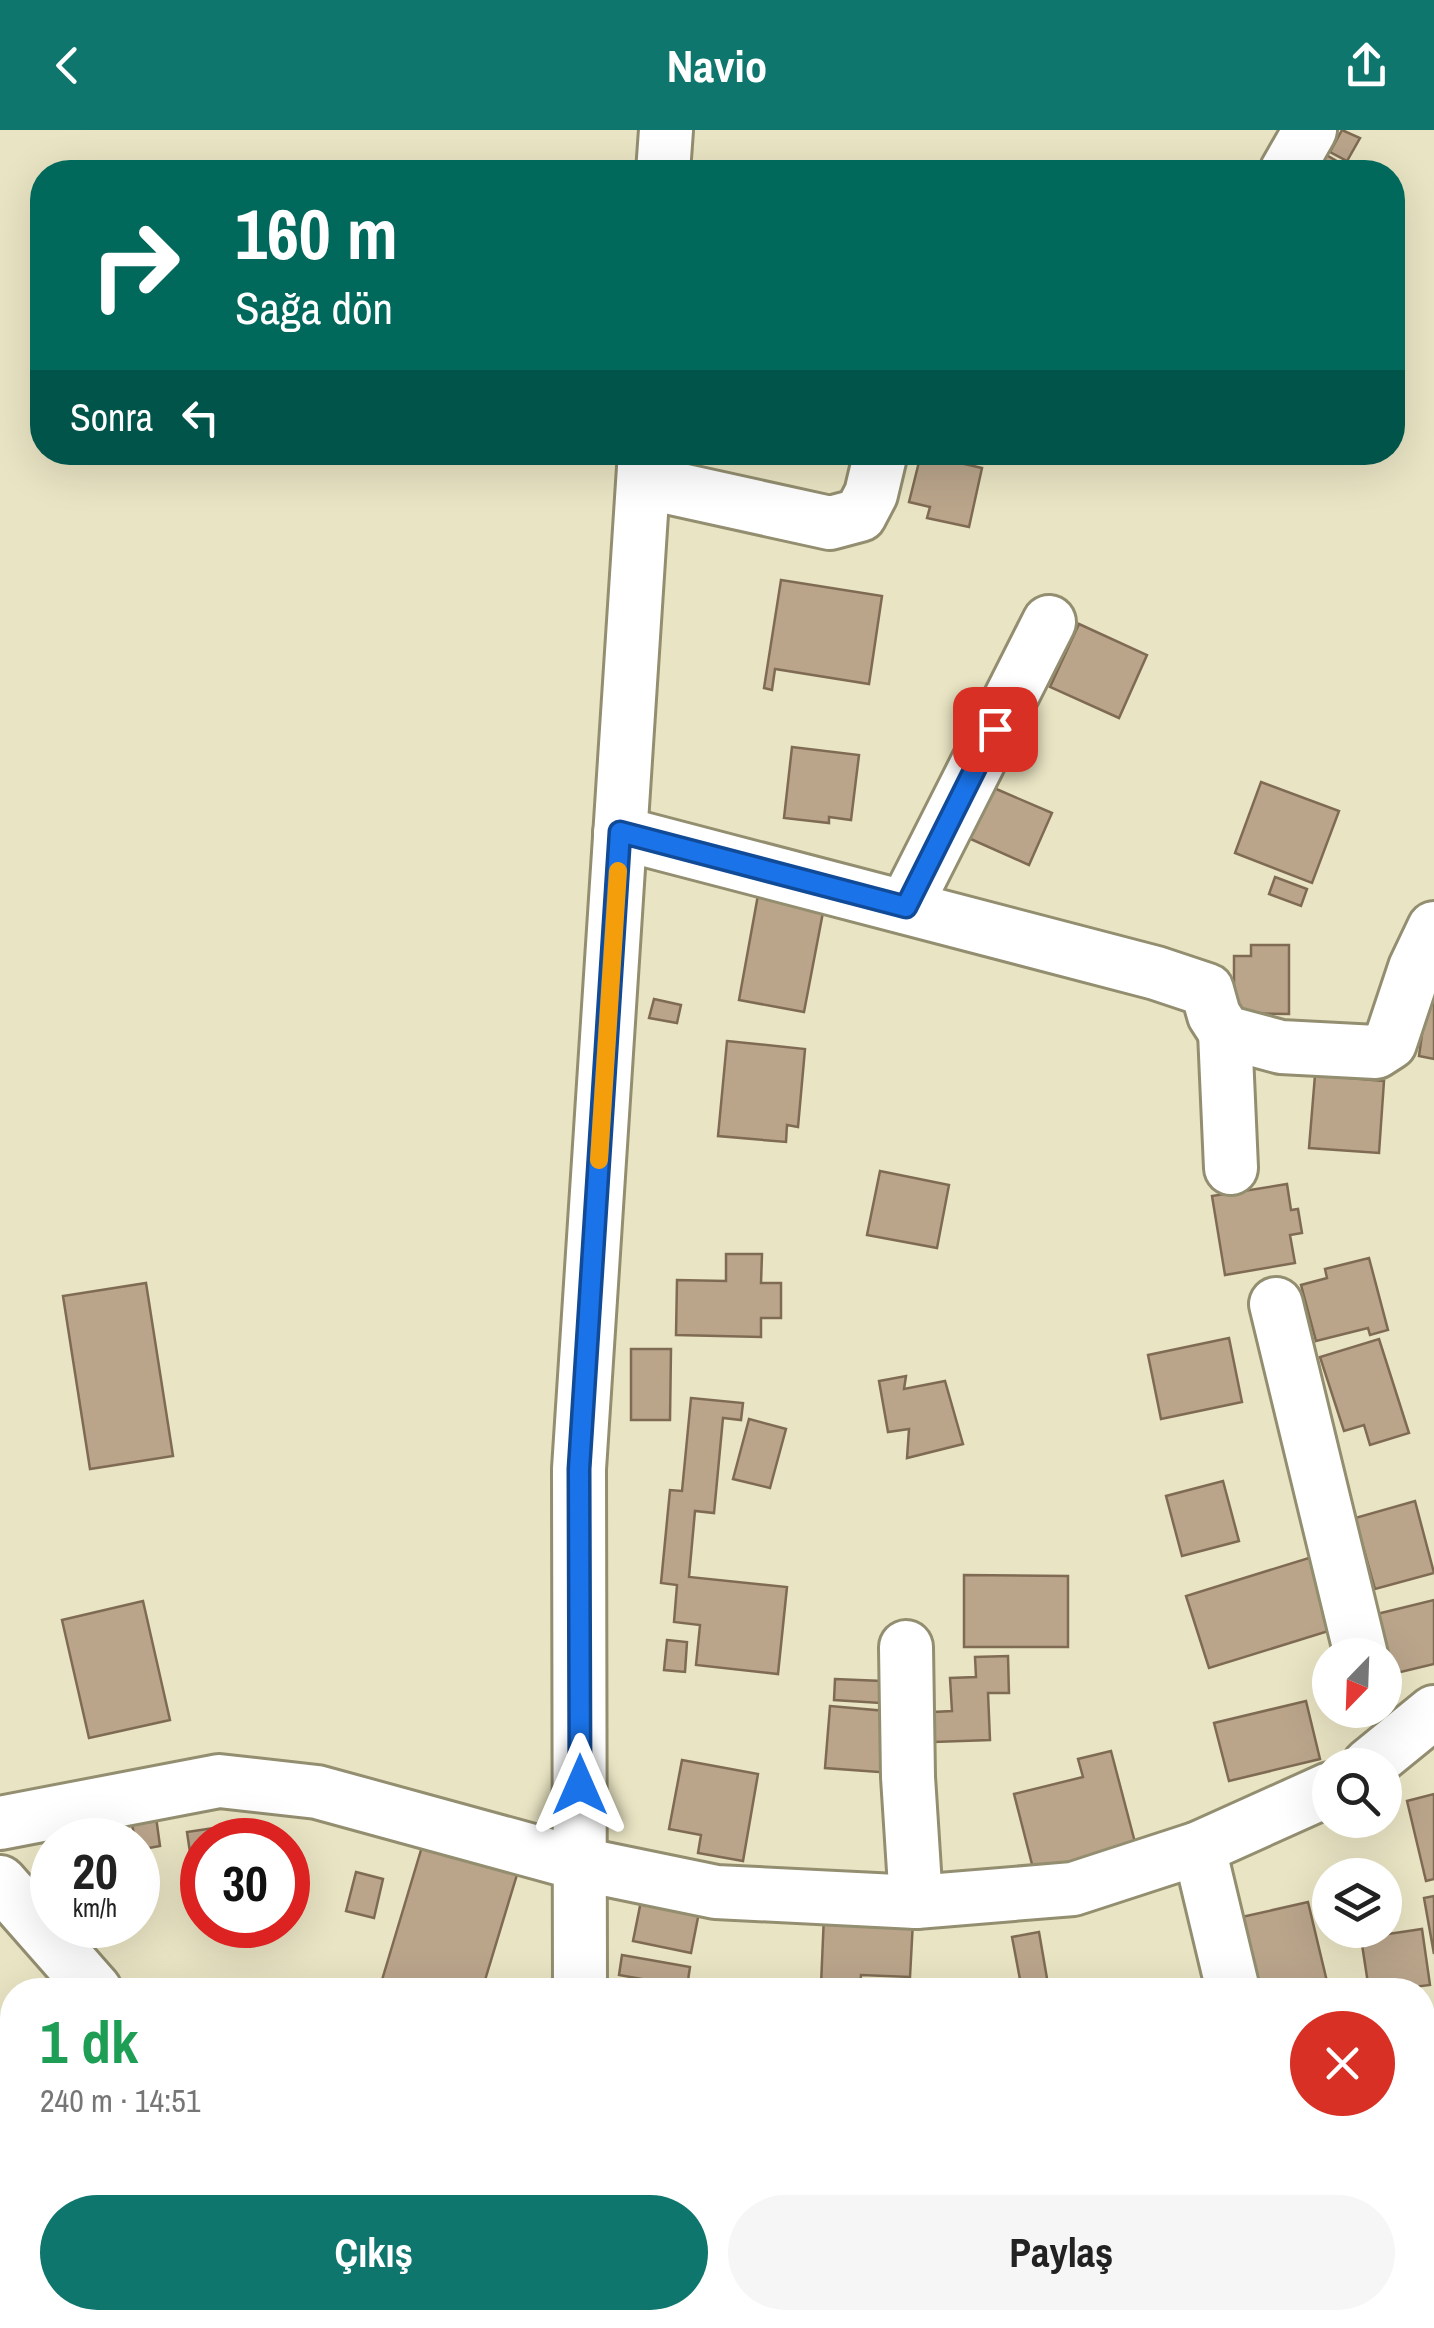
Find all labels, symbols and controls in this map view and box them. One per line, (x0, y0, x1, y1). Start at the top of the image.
text: Navio (667, 35, 767, 96)
icon: back (40, 38, 95, 93)
icon: share (1339, 38, 1394, 93)
text: 160 m (235, 187, 398, 281)
icon: right (70, 200, 200, 330)
text: Sağa dön (235, 277, 393, 338)
icon: left (173, 390, 228, 445)
text: Sonra (70, 392, 153, 443)
pin (953, 687, 1038, 772)
icon: arrive (968, 702, 1023, 757)
north arrow (1312, 1638, 1402, 1728)
map controls (1312, 1638, 1402, 1948)
position arrow (528, 1733, 632, 1837)
button: search (1312, 1748, 1402, 1838)
speed limit sign: 30 (180, 1818, 310, 1948)
text: 20 (72, 1837, 118, 1905)
button: layers (1312, 1858, 1402, 1948)
text: km/h (73, 1891, 117, 1925)
text: 1 dk (40, 2001, 138, 2082)
button: close (1290, 2011, 1395, 2116)
text: 240 m · 14:51 (40, 2079, 200, 2122)
button: Çıkış (40, 2195, 708, 2310)
button: Paylaş (728, 2195, 1395, 2310)

